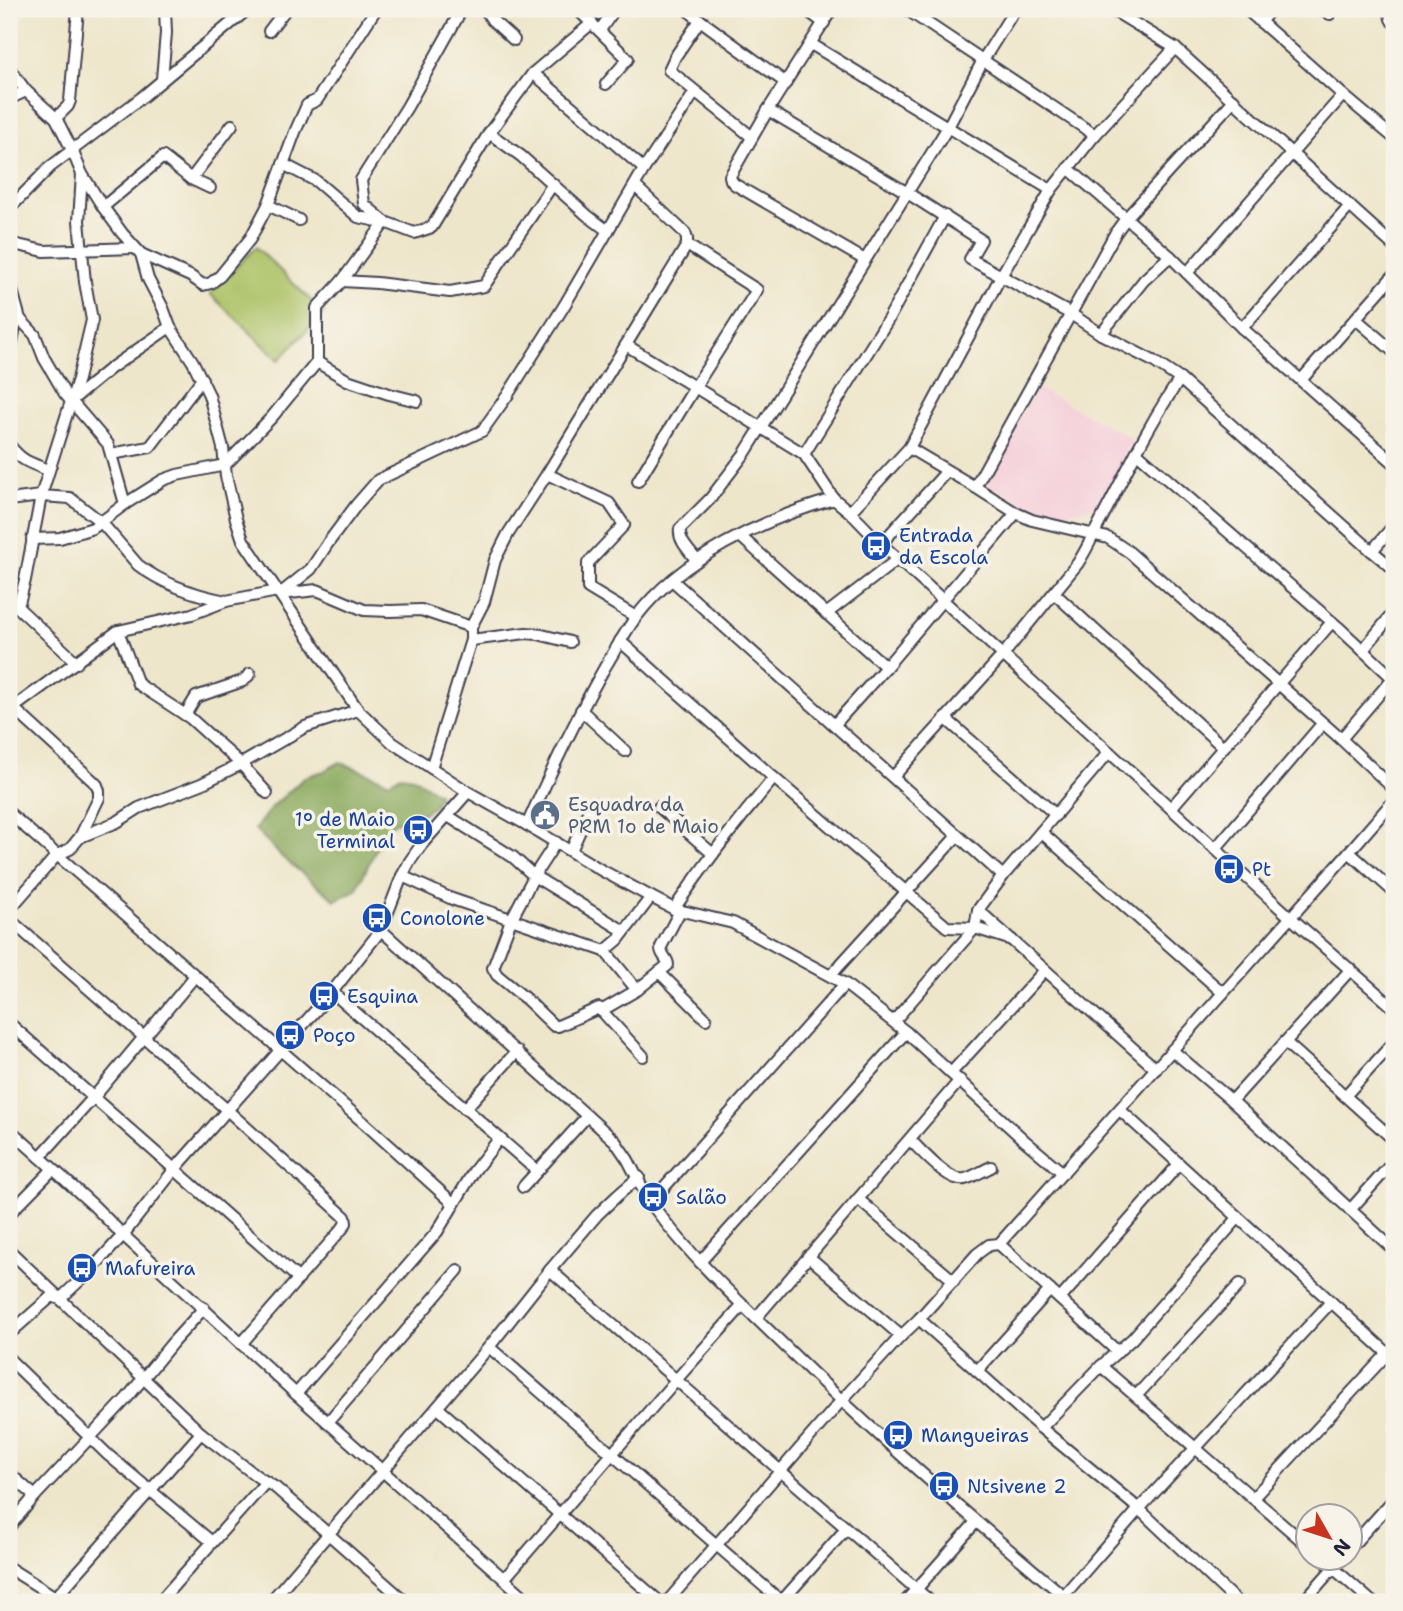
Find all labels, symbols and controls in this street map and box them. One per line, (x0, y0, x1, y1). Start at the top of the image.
place label: Entrada da Escola (899, 523, 988, 570)
bus stop icon: Entrada da Escola (859, 529, 893, 563)
place label: Esquadra da PRM 1o de Maio (568, 792, 719, 839)
public building icon: Esquadra da PRM 1o de Maio (528, 798, 562, 832)
place label: 1º de Maio Terminal (295, 807, 395, 854)
bus stop icon: 1º de Maio Terminal (401, 813, 435, 847)
bus stop icon: Pt (1212, 852, 1246, 886)
place label: Pt (1252, 857, 1271, 882)
bus stop icon: Conolone (360, 901, 394, 935)
place label: Conolone (400, 906, 485, 931)
bus stop icon: Esquina (307, 979, 341, 1013)
place label: Esquina (347, 984, 418, 1009)
bus stop icon: Poço (273, 1018, 307, 1052)
place label: Poço (313, 1023, 356, 1048)
bus stop icon: Salão (636, 1180, 670, 1214)
place label: Salão (676, 1185, 727, 1210)
bus stop icon: Mafureira (65, 1251, 99, 1285)
place label: Mafureira (105, 1256, 195, 1281)
bus stop icon: Mangueiras (881, 1418, 915, 1452)
place label: Mangueiras (921, 1423, 1029, 1448)
bus stop icon: Ntsivene 2 (927, 1469, 961, 1503)
place label: Ntsivene 2 (967, 1474, 1066, 1499)
north arrow (1294, 1502, 1364, 1572)
text: N (1327, 1534, 1356, 1561)

